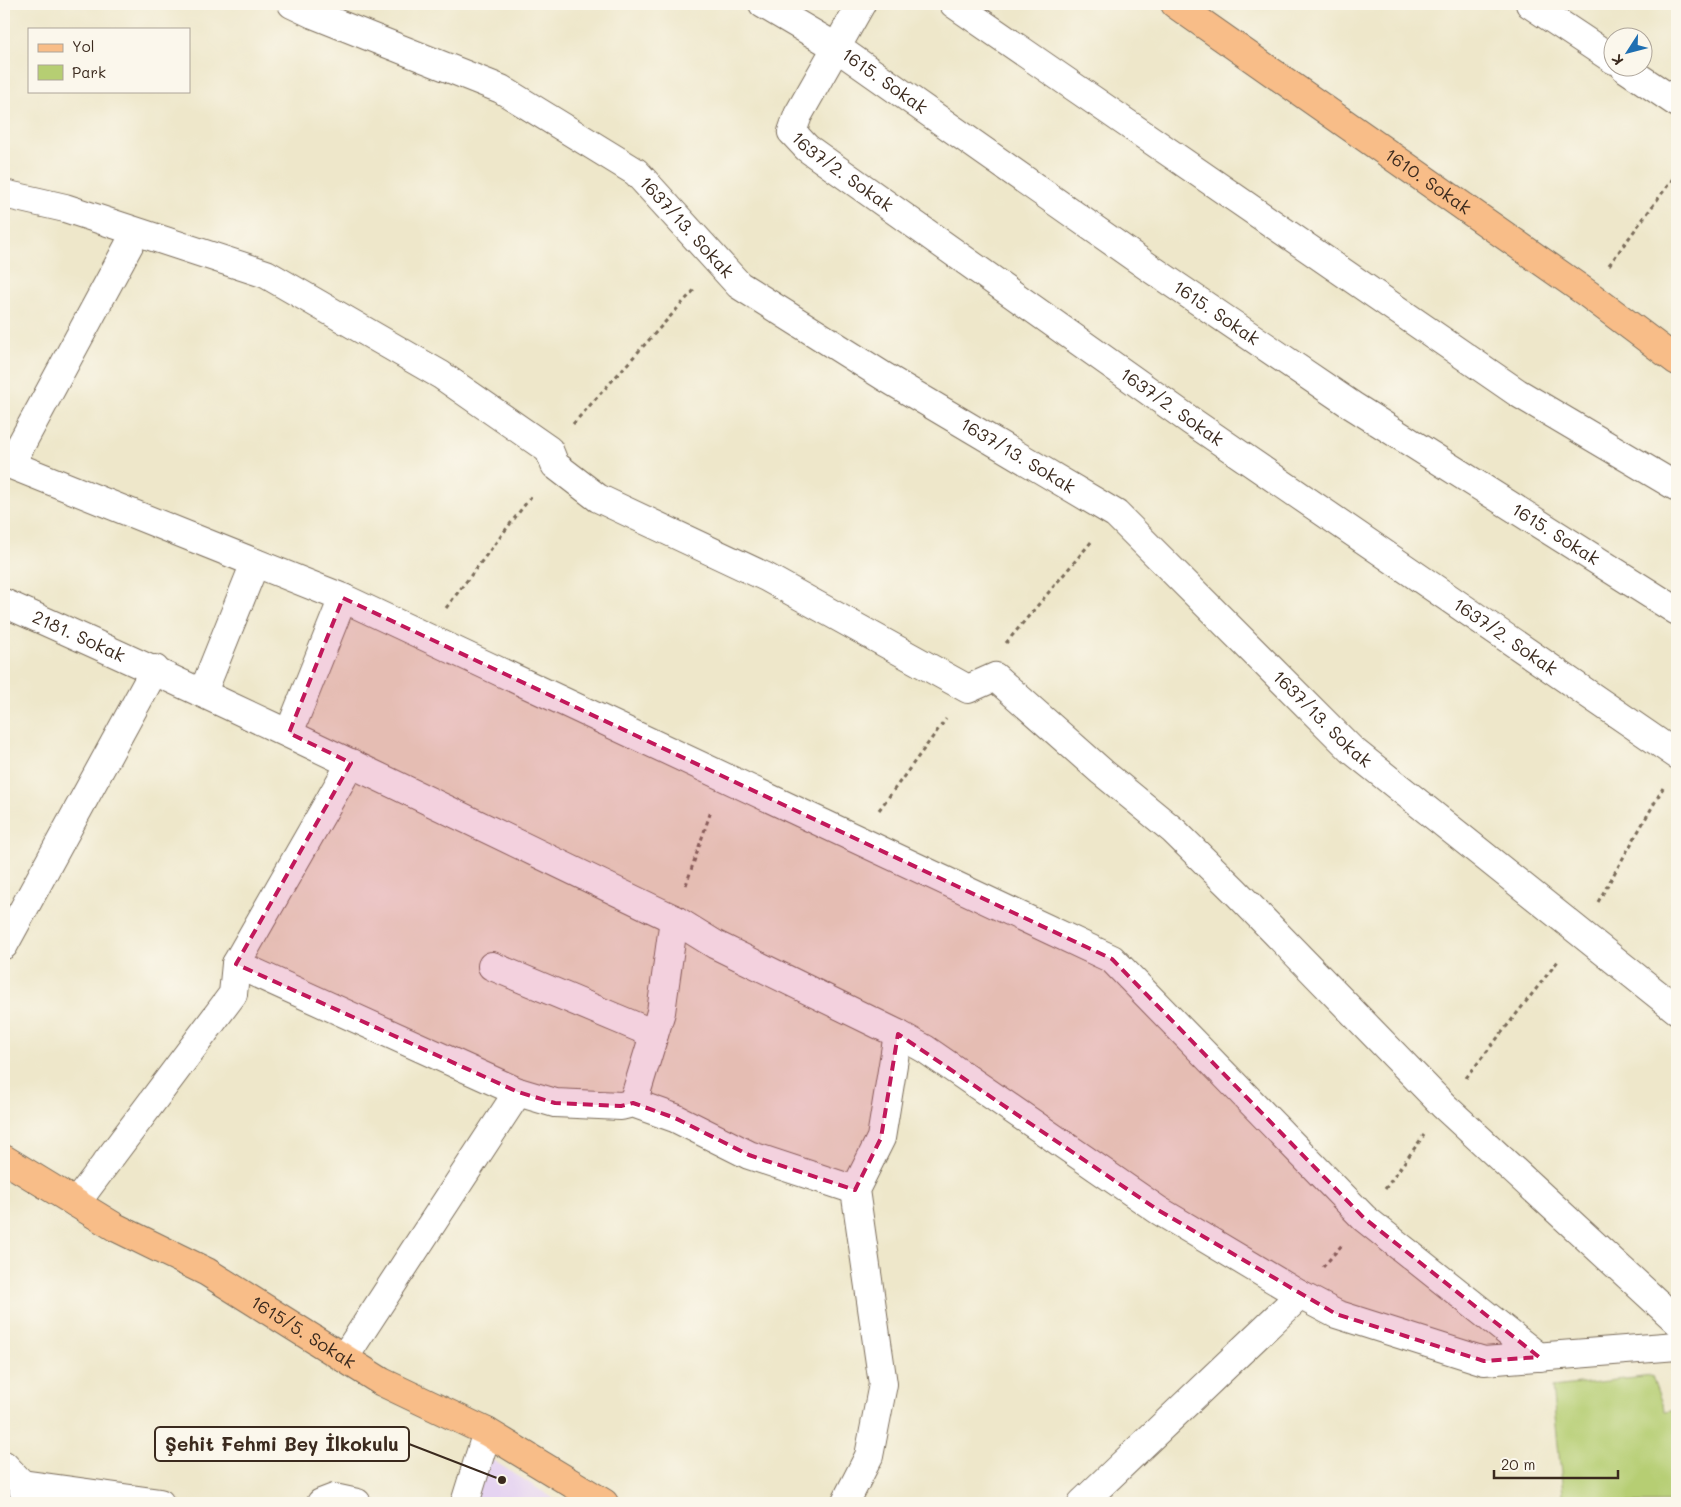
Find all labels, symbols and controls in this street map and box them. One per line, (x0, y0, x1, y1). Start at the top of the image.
legend (28, 28, 190, 92)
north arrow (1604, 28, 1654, 78)
text: Yol (72, 36, 95, 56)
street label: 1615. Sokak (837, 42, 933, 119)
text: K (1607, 51, 1627, 69)
text: Park (72, 62, 106, 82)
street label: 1637/2. Sokak (787, 126, 899, 217)
street label: 1610. Sokak (1381, 142, 1476, 219)
street label: 1637/13. Sokak (635, 171, 740, 283)
street label: 1615. Sokak (1169, 274, 1265, 350)
street label: 1637/2. Sokak (1116, 362, 1229, 451)
street label: 1637/13. Sokak (956, 411, 1080, 498)
street label: 1615. Sokak (1508, 497, 1605, 570)
street label: 1637/2. Sokak (1449, 592, 1563, 680)
street label: 2181. Sokak (29, 604, 129, 667)
street label: 1637/13. Sokak (1268, 665, 1377, 772)
street label: 1615/5. Sokak (246, 1290, 361, 1374)
callout: Şehit Fehmi Bey İlkokulu (155, 1427, 409, 1461)
text: Şehit Fehmi Bey İlkokulu (165, 1431, 399, 1456)
scale bar (1494, 1447, 1617, 1479)
text: 20 m (1501, 1454, 1535, 1474)

